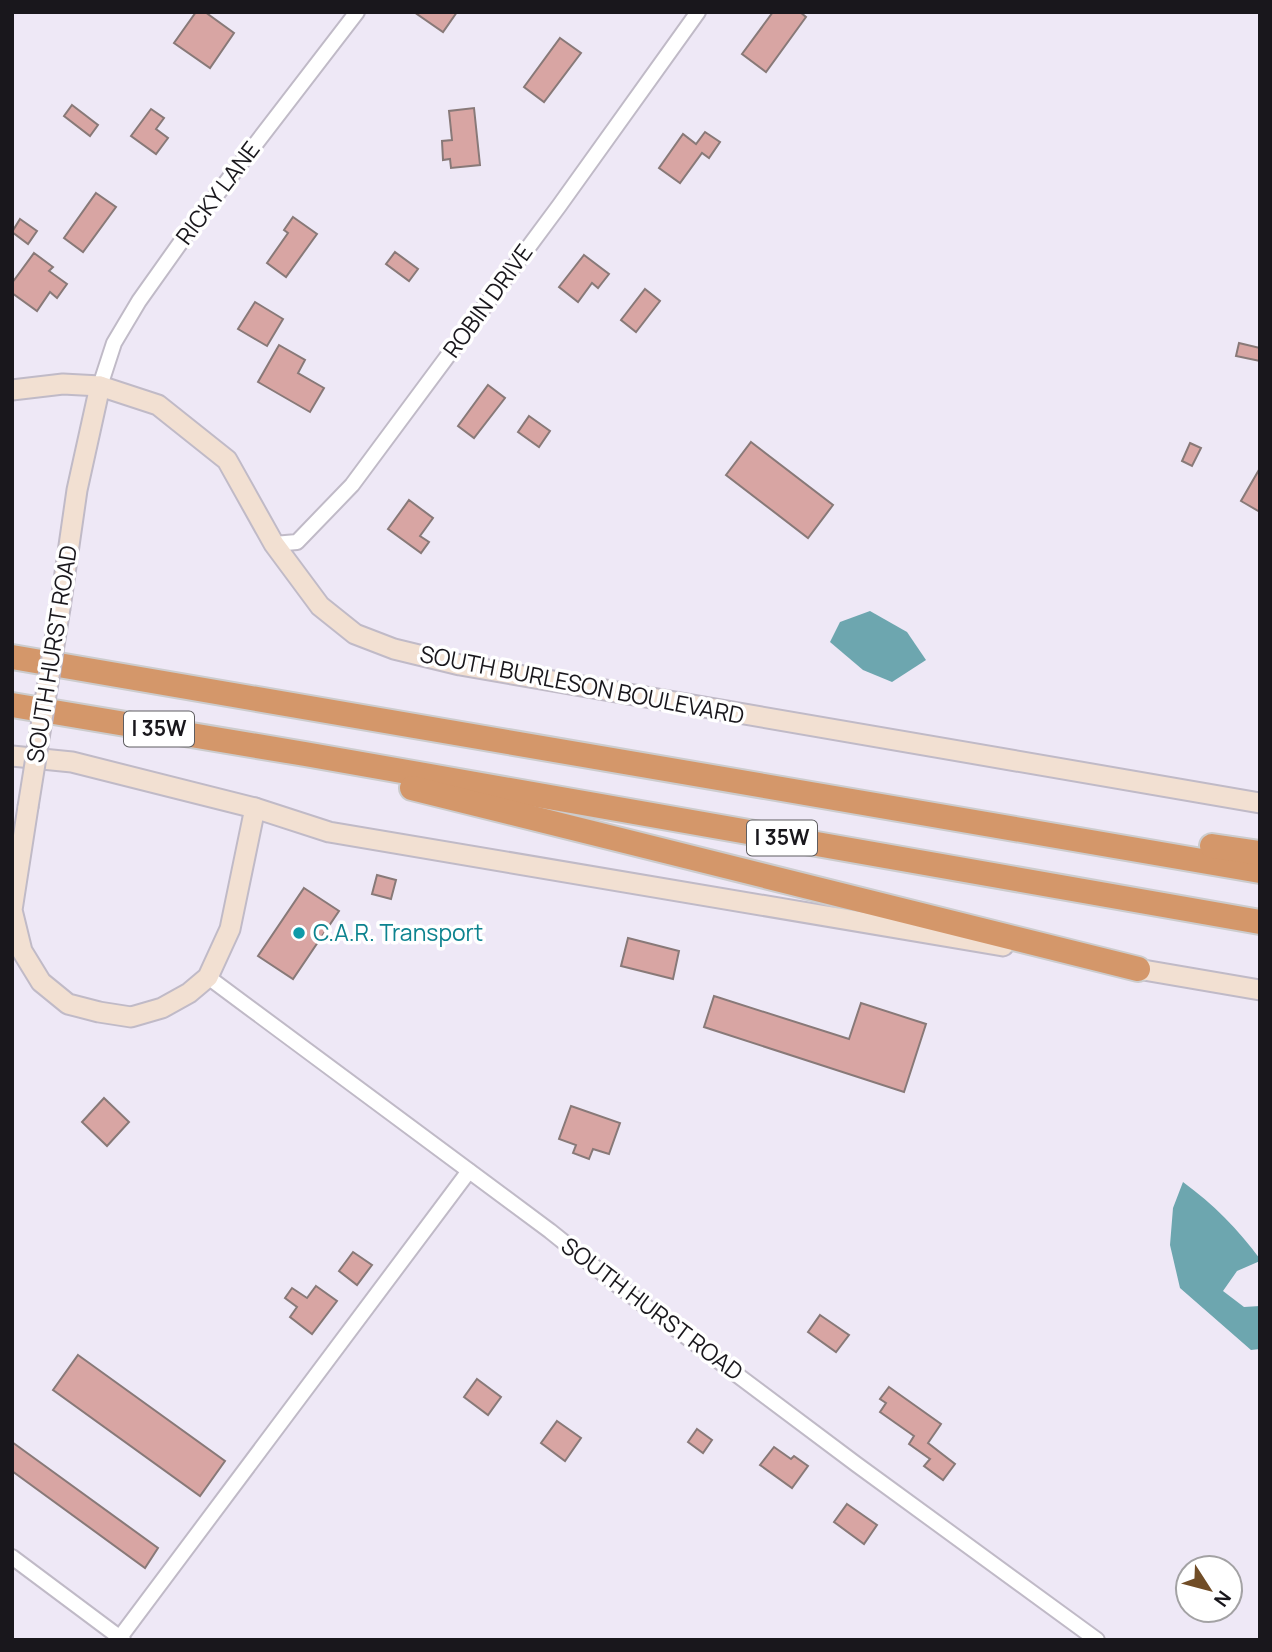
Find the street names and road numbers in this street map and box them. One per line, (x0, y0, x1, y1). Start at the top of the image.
street label: RICKY LANE (168, 134, 267, 251)
street label: ROBIN DRIVE (435, 237, 539, 364)
street label: SOUTH HURST ROAD (18, 543, 84, 765)
street label: SOUTH BURLESON BOULEVARD (417, 637, 747, 731)
road number: I 35W (124, 712, 194, 746)
road number: I 35W (747, 820, 817, 856)
street label: SOUTH HURST ROAD (555, 1229, 750, 1387)

